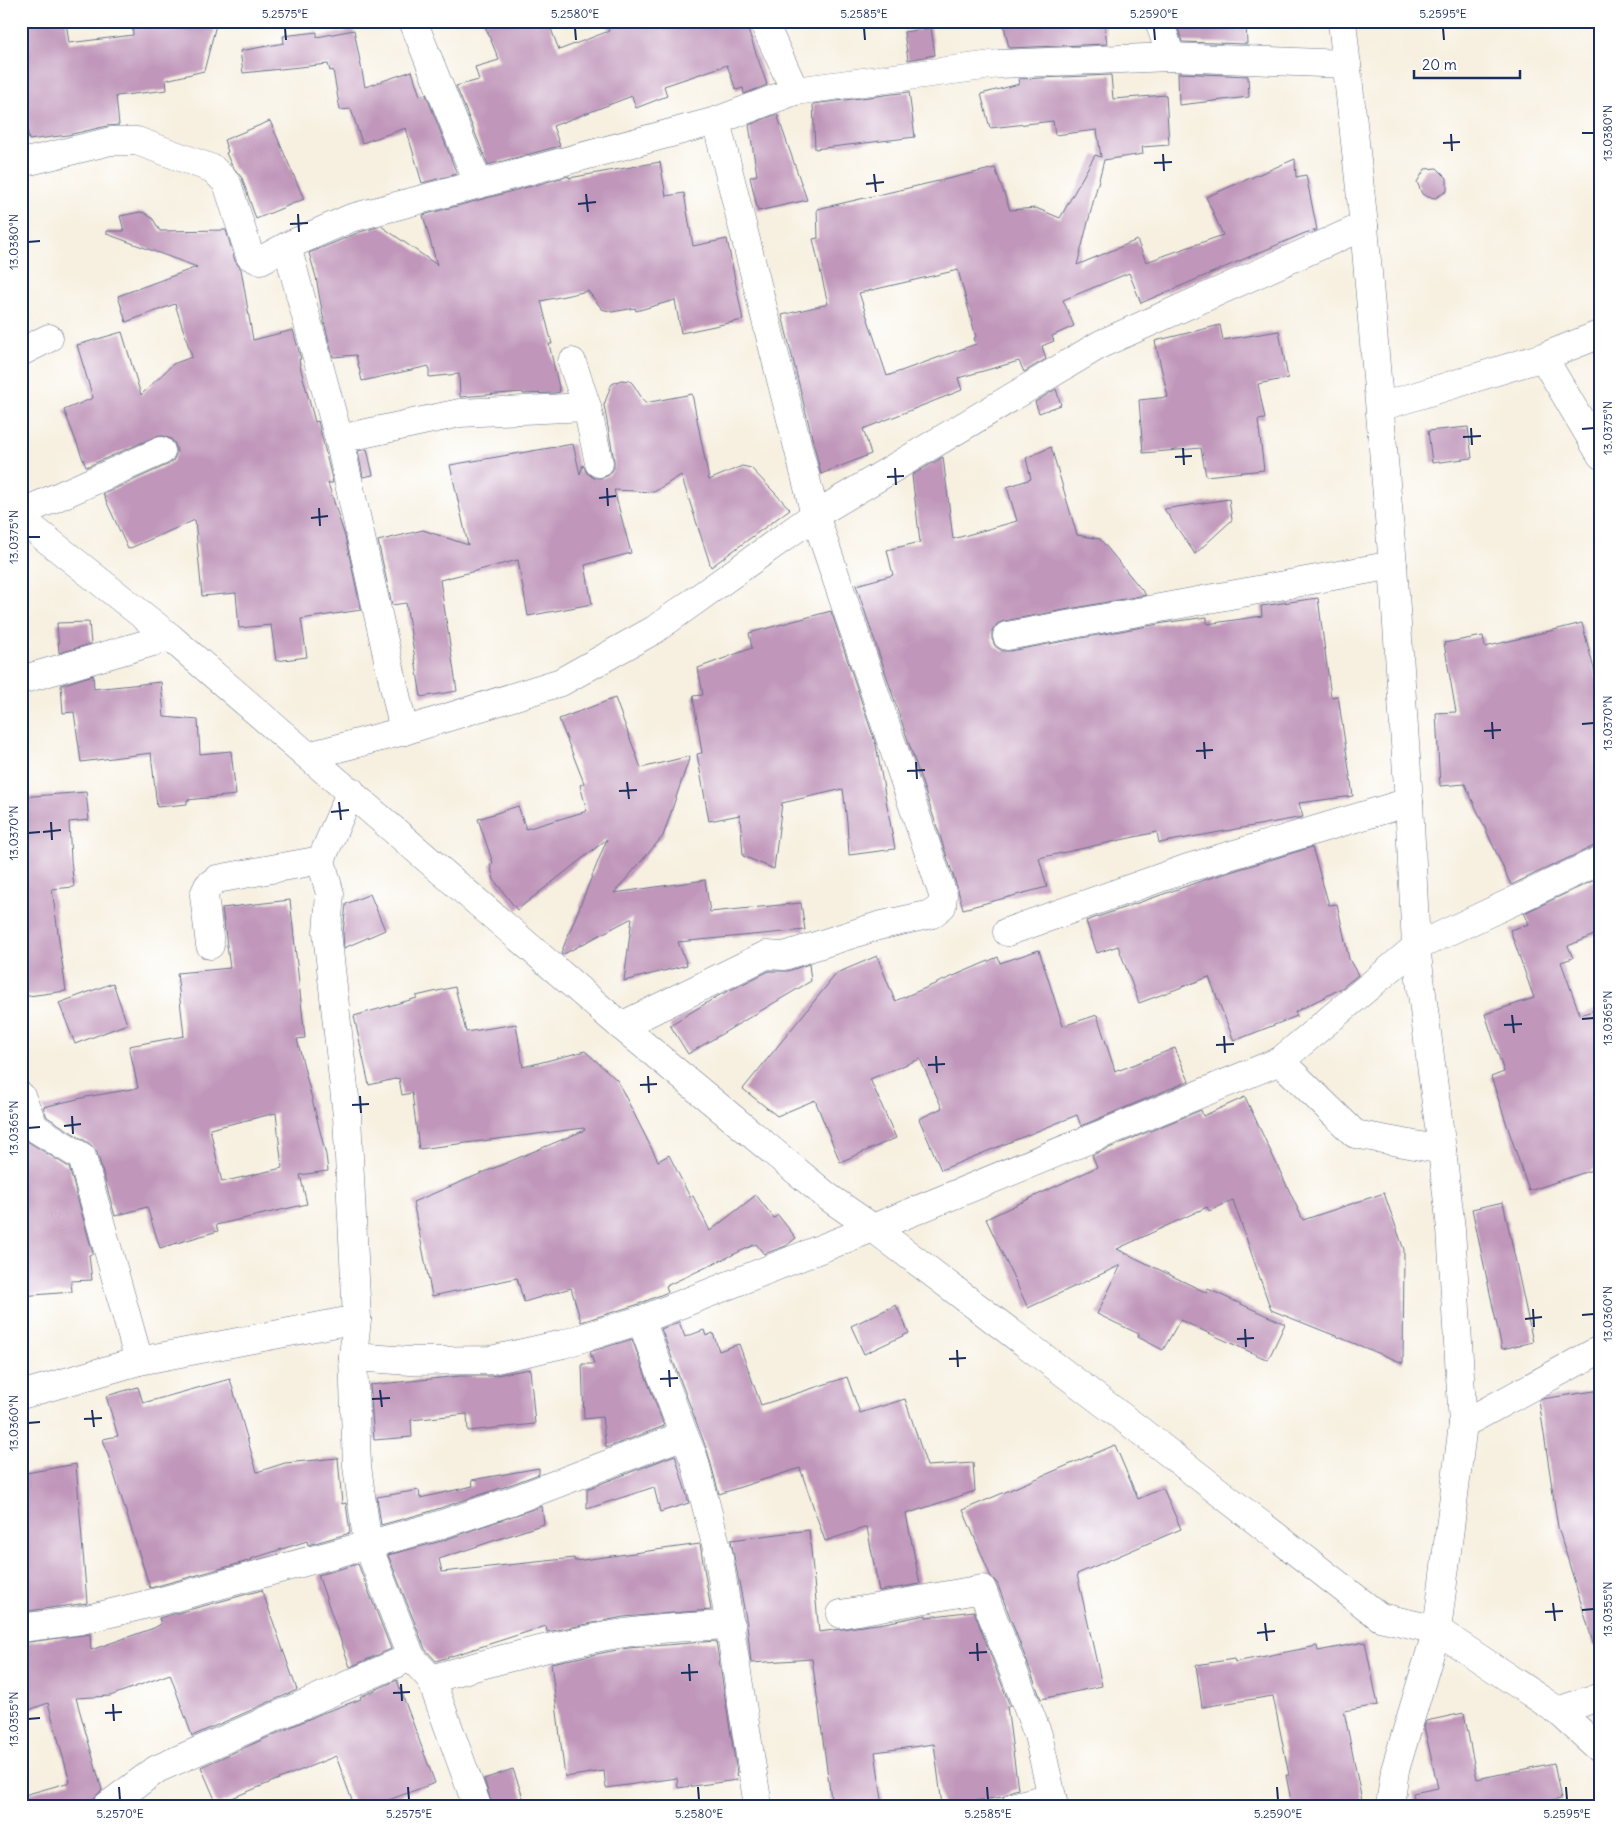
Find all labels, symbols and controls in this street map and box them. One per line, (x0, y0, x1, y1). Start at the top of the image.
text: 5.2575°E (262, 6, 308, 21)
text: 5.2580°E (551, 6, 599, 21)
text: 5.2585°E (840, 6, 888, 21)
text: 5.2590°E (1130, 6, 1178, 21)
text: 5.2595°E (1419, 6, 1467, 21)
scale bar (1414, 48, 1521, 80)
text: 20 m (1422, 55, 1457, 74)
text: 13.0380°N (1600, 105, 1615, 161)
text: 13.0380°N (6, 214, 21, 270)
text: 13.0375°N (1600, 401, 1615, 455)
text: 13.0375°N (6, 510, 21, 564)
text: 13.0370°N (1600, 696, 1615, 750)
text: 13.0370°N (6, 806, 21, 860)
text: 13.0365°N (1600, 991, 1615, 1045)
text: 13.0365°N (6, 1101, 21, 1155)
text: 13.0360°N (1600, 1286, 1615, 1342)
text: 13.0360°N (6, 1395, 21, 1451)
text: 13.0355°N (1600, 1582, 1615, 1636)
text: 13.0355°N (6, 1692, 21, 1746)
text: 5.2570°E (96, 1806, 144, 1821)
text: 5.2575°E (386, 1806, 432, 1821)
text: 5.2580°E (675, 1806, 723, 1821)
text: 5.2585°E (964, 1806, 1012, 1821)
text: 5.2590°E (1254, 1806, 1302, 1821)
text: 5.2595°E (1543, 1806, 1591, 1821)

